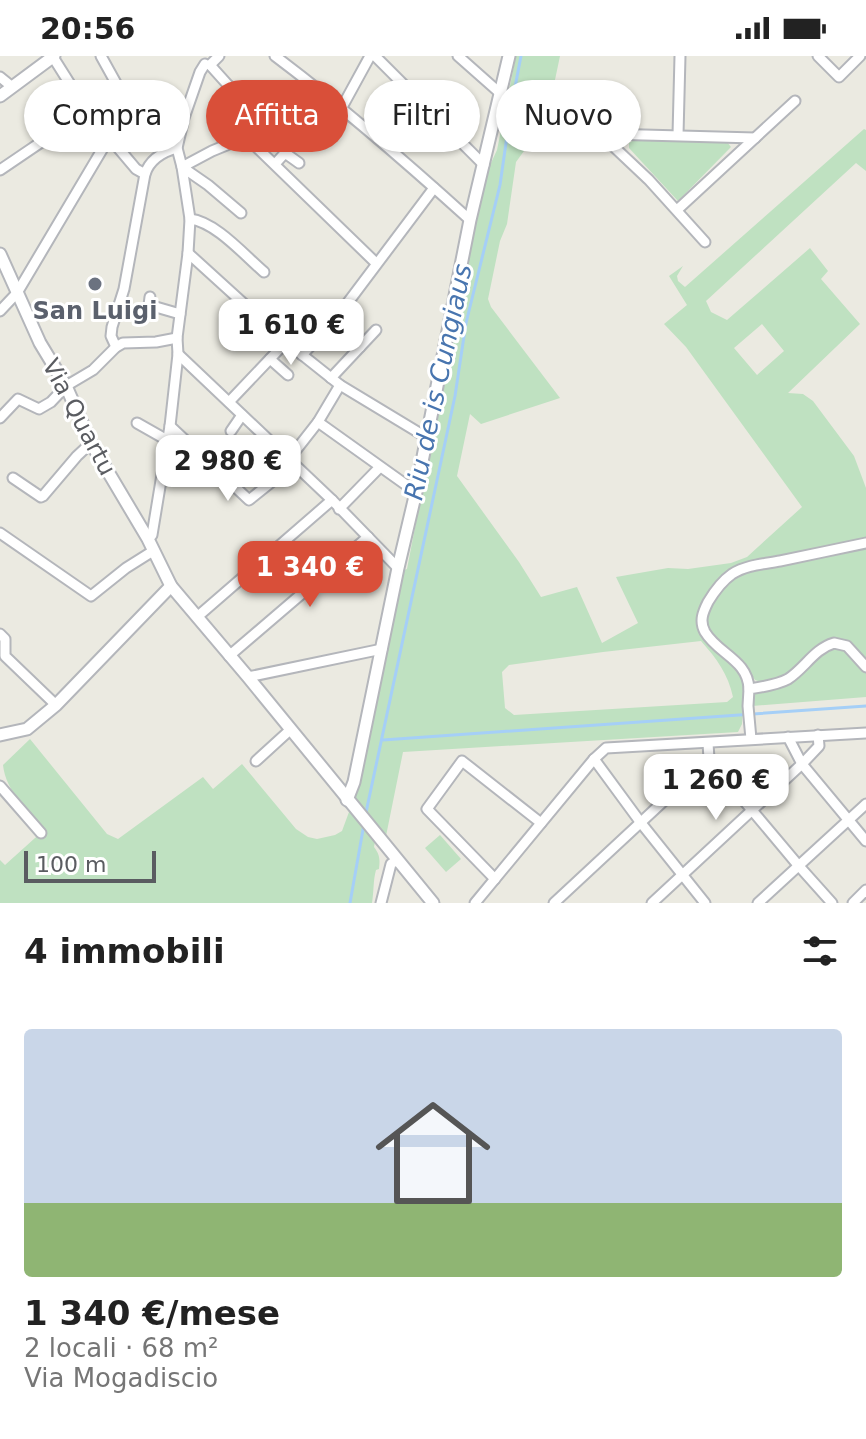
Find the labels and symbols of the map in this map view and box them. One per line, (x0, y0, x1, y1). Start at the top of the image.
water label: Riu de is Cungiaus (398, 261, 478, 503)
marker: San Luigi (86, 275, 104, 293)
place label: San Luigi (33, 297, 157, 325)
pin: 1 610 € (217, 299, 365, 367)
street label: Via Quartu (37, 354, 121, 480)
pin: 2 980 € (154, 435, 302, 503)
pin: 1 340 € (236, 541, 384, 609)
pin: 1 260 € (642, 754, 790, 822)
scale bar (24, 847, 156, 883)

